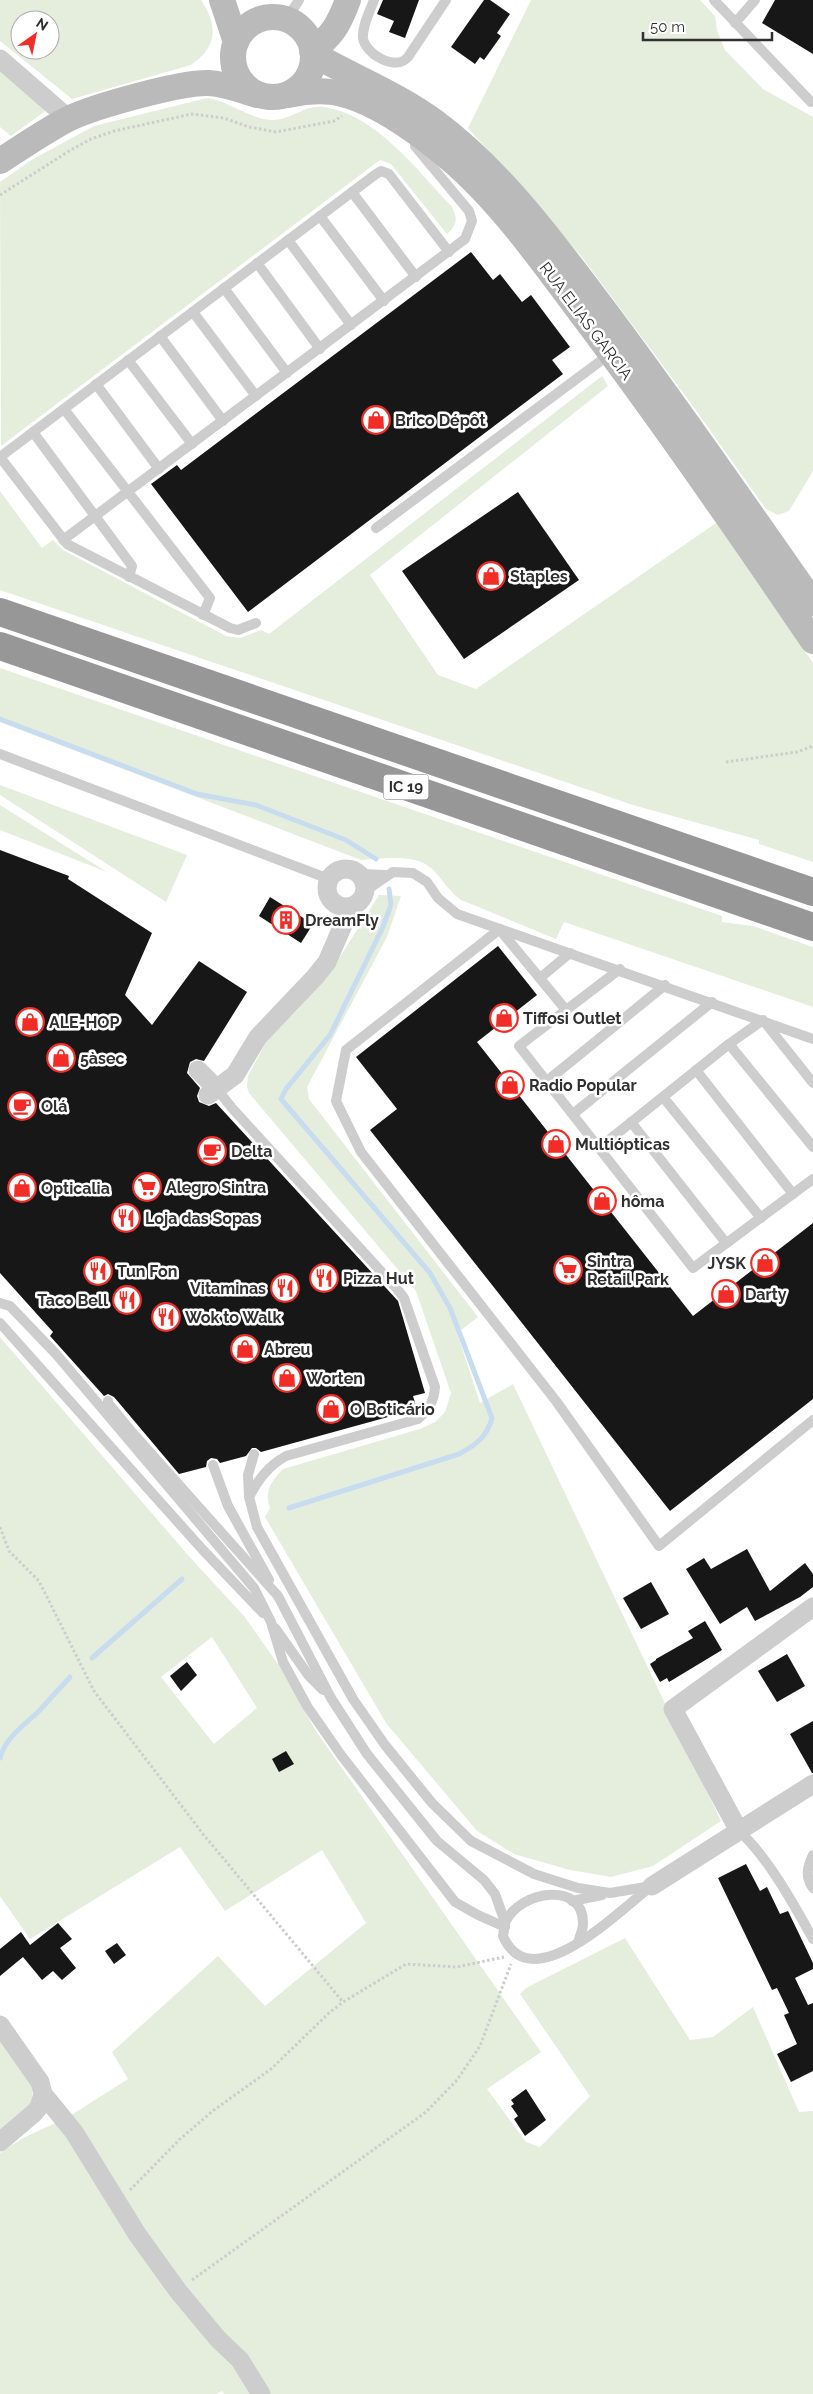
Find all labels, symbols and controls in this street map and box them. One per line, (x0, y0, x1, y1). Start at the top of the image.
north arrow (10, 10, 60, 60)
scale bar (643, 10, 772, 42)
text: N (33, 14, 51, 34)
text: 50 m (650, 18, 685, 36)
street label: RUA ELIAS GARCIA (536, 258, 637, 384)
shop icon: Brico Dépôt (361, 405, 391, 435)
place label: Brico Dépôt (395, 411, 486, 430)
shop icon: Staples (476, 561, 506, 591)
place label: Staples (510, 567, 568, 586)
road number: IC 19 (384, 774, 428, 800)
building icon: DreamFly (271, 905, 301, 935)
place label: DreamFly (305, 911, 379, 930)
shop icon: Tiffosi Outlet (489, 1003, 519, 1033)
shop icon: ALE-HOP (15, 1007, 45, 1037)
place label: Tiffosi Outlet (523, 1009, 621, 1028)
place label: ALE-HOP (49, 1013, 119, 1032)
shop icon: 5àsec (46, 1043, 76, 1073)
place label: 5àsec (80, 1049, 125, 1068)
shop icon: Radio Popular (495, 1070, 525, 1100)
place label: Radio Popular (529, 1076, 637, 1095)
cafe icon: Olá (7, 1091, 37, 1121)
place label: Olá (41, 1097, 67, 1116)
shop icon: Multiópticas (541, 1129, 571, 1159)
place label: Multiópticas (575, 1135, 670, 1154)
cafe icon: Delta (197, 1136, 227, 1166)
place label: Delta (231, 1142, 272, 1161)
supermarket icon: Alegro Sintra (132, 1172, 162, 1202)
shop icon: Opticalia (7, 1173, 37, 1203)
place label: Alegro Sintra (166, 1178, 266, 1197)
place label: Opticalia (41, 1179, 110, 1198)
shop icon: hôma (587, 1186, 617, 1216)
place label: hôma (621, 1192, 664, 1211)
restaurant icon: Loja das Sopas (111, 1203, 141, 1233)
place label: Loja das Sopas (145, 1209, 259, 1228)
shop icon: JYSK (750, 1248, 780, 1278)
place label: Sintra Retail Park (587, 1252, 669, 1289)
place label: JYSK (708, 1254, 746, 1273)
supermarket icon: Sintra Retail Park (553, 1255, 583, 1285)
restaurant icon: Tun Fon (83, 1256, 113, 1286)
place label: Tun Fon (117, 1262, 177, 1281)
restaurant icon: Pizza Hut (309, 1263, 339, 1293)
place label: Pizza Hut (343, 1269, 414, 1288)
restaurant icon: Vitaminas (270, 1273, 300, 1303)
place label: Vitaminas (190, 1279, 266, 1298)
shop icon: Darty (711, 1279, 741, 1309)
restaurant icon: Taco Bell (112, 1285, 142, 1315)
place label: Darty (745, 1285, 787, 1304)
place label: Taco Bell (37, 1291, 109, 1310)
restaurant icon: Wok to Walk (151, 1302, 181, 1332)
place label: Wok to Walk (185, 1308, 281, 1327)
shop icon: Abreu (230, 1334, 260, 1364)
place label: Abreu (264, 1340, 311, 1359)
shop icon: Worten (272, 1363, 302, 1393)
place label: Worten (306, 1369, 363, 1388)
shop icon: O Boticário (316, 1394, 346, 1424)
place label: O Boticário (350, 1400, 435, 1419)

